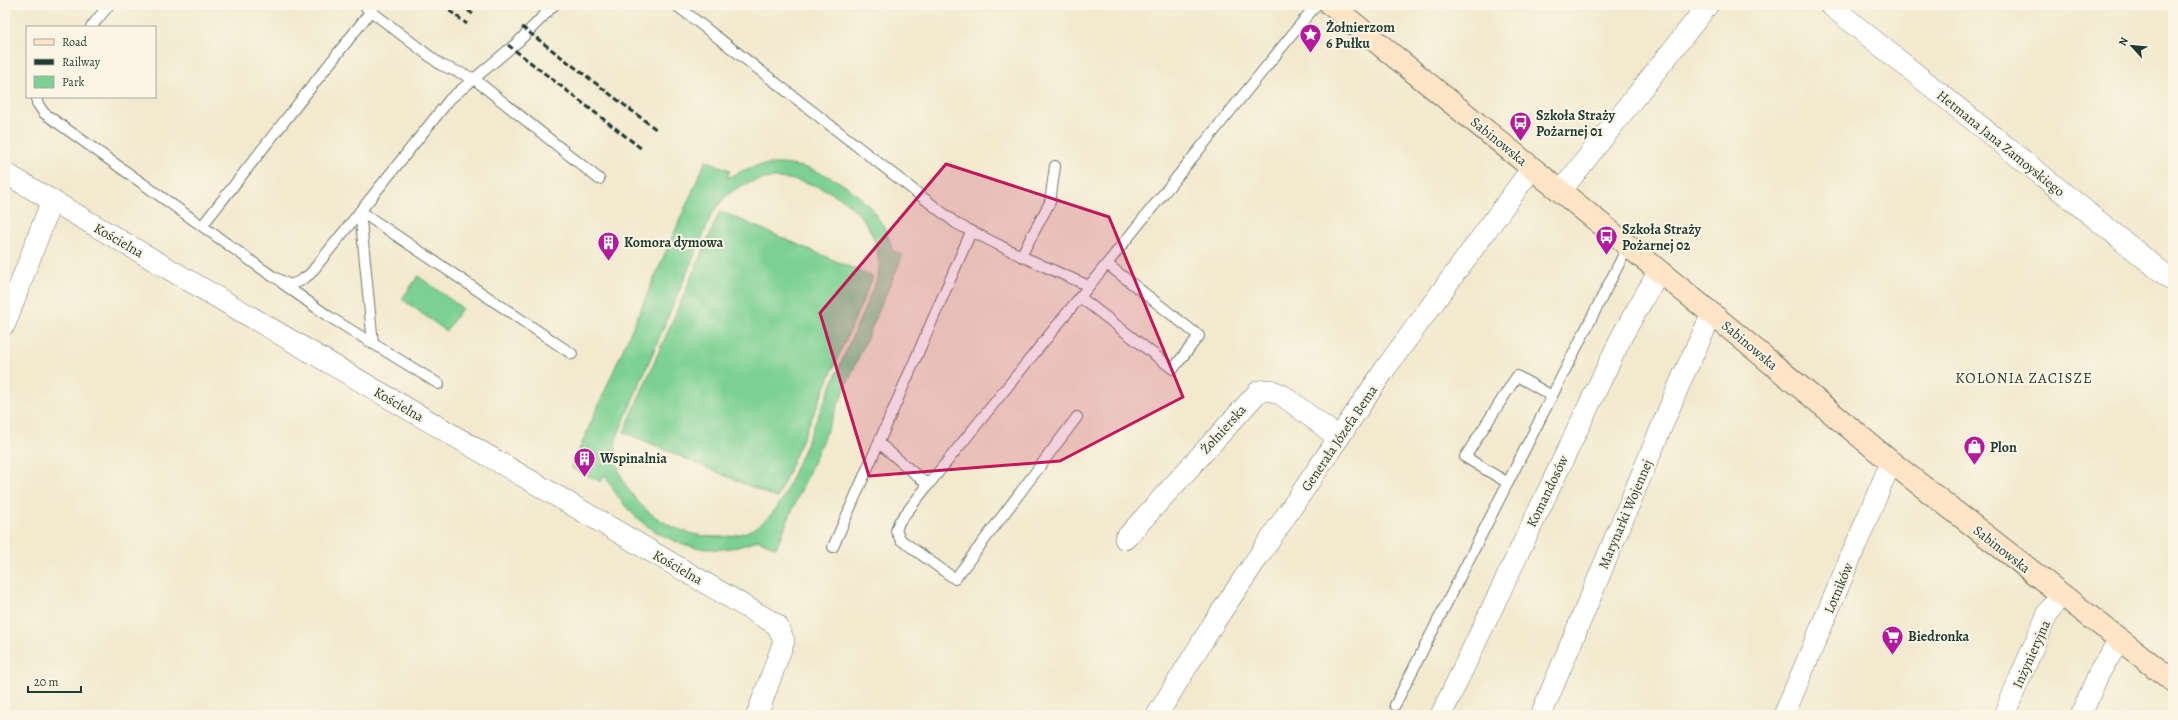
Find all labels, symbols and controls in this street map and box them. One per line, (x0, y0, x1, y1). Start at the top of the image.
place label: Żołnierzom 6 Pułku (1326, 18, 1395, 53)
place icon: Żołnierzom 6 Pułku (1298, 22, 1324, 55)
legend (26, 26, 156, 98)
north arrow (2112, 26, 2152, 66)
text: Road (62, 34, 88, 50)
text: N (2115, 35, 2132, 49)
text: Railway (62, 54, 101, 70)
text: Park (62, 74, 85, 90)
street label: Hetmana Jana Zamoyskiego (1933, 86, 2069, 201)
place label: Szkoła Straży Pożarnej 01 (1536, 106, 1616, 141)
bus stop icon: Szkoła Straży Pożarnej 01 (1508, 110, 1534, 143)
street label: Sabinowska (1466, 113, 1531, 170)
street label: Kościelna (90, 219, 148, 263)
place label: Szkoła Straży Pożarnej 02 (1622, 220, 1702, 255)
bus stop icon: Szkoła Straży Pożarnej 02 (1594, 224, 1620, 257)
building icon: Komora dymowa (596, 229, 622, 262)
place label: Komora dymowa (624, 233, 724, 252)
street label: Sabinowska (1718, 316, 1782, 375)
district label: KOLONIA ZACISZE (1955, 368, 2093, 388)
street label: Generała Józefa Bema (1297, 381, 1382, 495)
street label: Kościelna (370, 383, 428, 427)
street label: Żołnierska (1196, 400, 1251, 458)
shop icon: Plon (1961, 434, 1987, 467)
place label: Plon (1990, 438, 2017, 457)
building icon: Wspinalnia (571, 445, 597, 478)
place label: Wspinalnia (599, 449, 667, 468)
street label: Komandosów (1522, 452, 1573, 530)
street label: Marynarki Wojennej (1594, 457, 1657, 572)
street label: Sabinowska (1969, 521, 2035, 578)
street label: Kościelna (649, 546, 707, 590)
street label: Lotników (1819, 560, 1858, 617)
street label: Inżynieryjna (2008, 617, 2055, 691)
supermarket icon: Biedronka (1880, 623, 1906, 656)
place label: Biedronka (1908, 627, 1970, 646)
scale bar (28, 668, 81, 694)
text: 20 m (34, 674, 58, 690)

